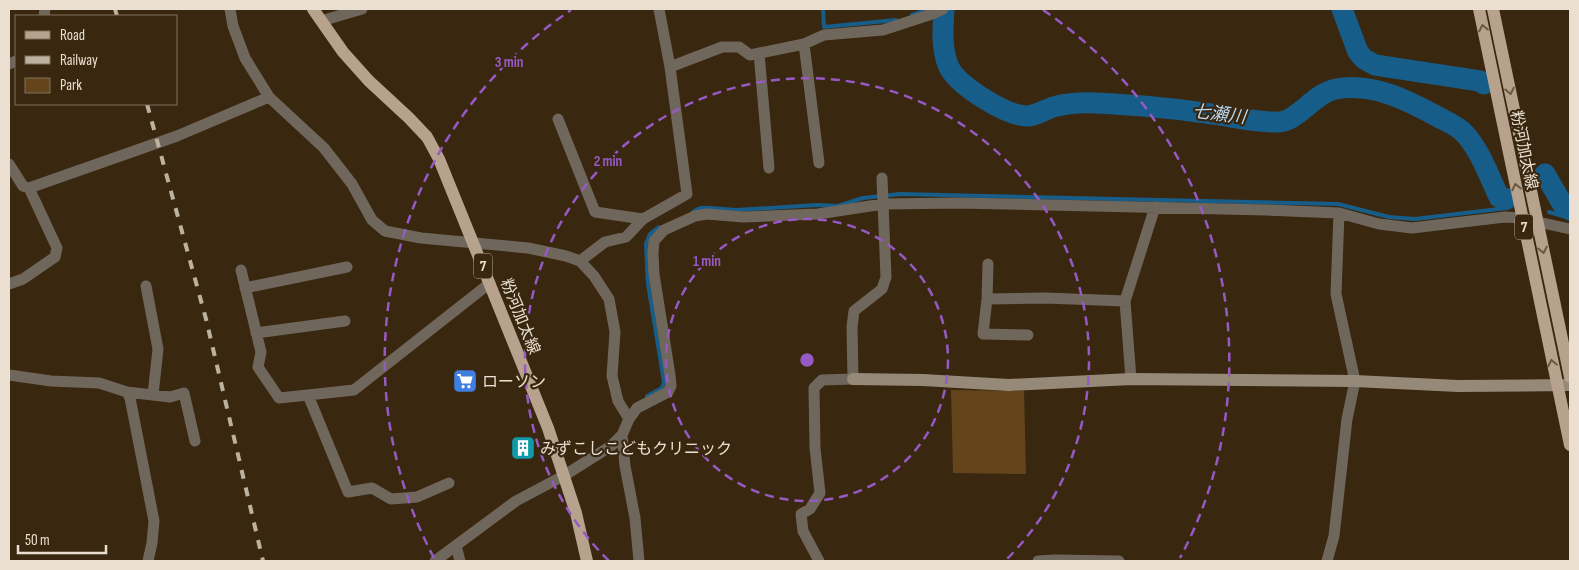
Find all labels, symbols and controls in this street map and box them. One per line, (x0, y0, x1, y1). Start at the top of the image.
legend (15, 15, 178, 105)
one-way arrow (1479, 23, 1489, 32)
text: Road (60, 26, 85, 45)
text: Railway (60, 51, 98, 70)
text: 3 min (495, 53, 523, 72)
text: Park (60, 76, 82, 95)
one-way arrow (1505, 86, 1515, 95)
water label: 七瀬川 (1191, 101, 1249, 128)
street label: 粉河加太線 (1506, 109, 1541, 191)
text: 2 min (594, 152, 622, 171)
one-way arrow (1511, 182, 1522, 191)
road number: 7 (1515, 214, 1533, 240)
one-way arrow (1538, 245, 1548, 254)
text: 1 min (693, 252, 721, 271)
road number: 7 (474, 254, 492, 278)
street label: 粉河加太線 (496, 276, 543, 357)
centre of rings (798, 351, 816, 369)
one-way arrow (1548, 359, 1558, 367)
supermarket icon: ローソン (452, 368, 478, 394)
place label: ローソン (482, 373, 546, 392)
building icon: みずこしこどもクリニック (510, 435, 536, 461)
place label: みずこしこどもクリニック (540, 440, 732, 459)
scale bar (18, 522, 105, 554)
text: 50 m (25, 531, 50, 550)

